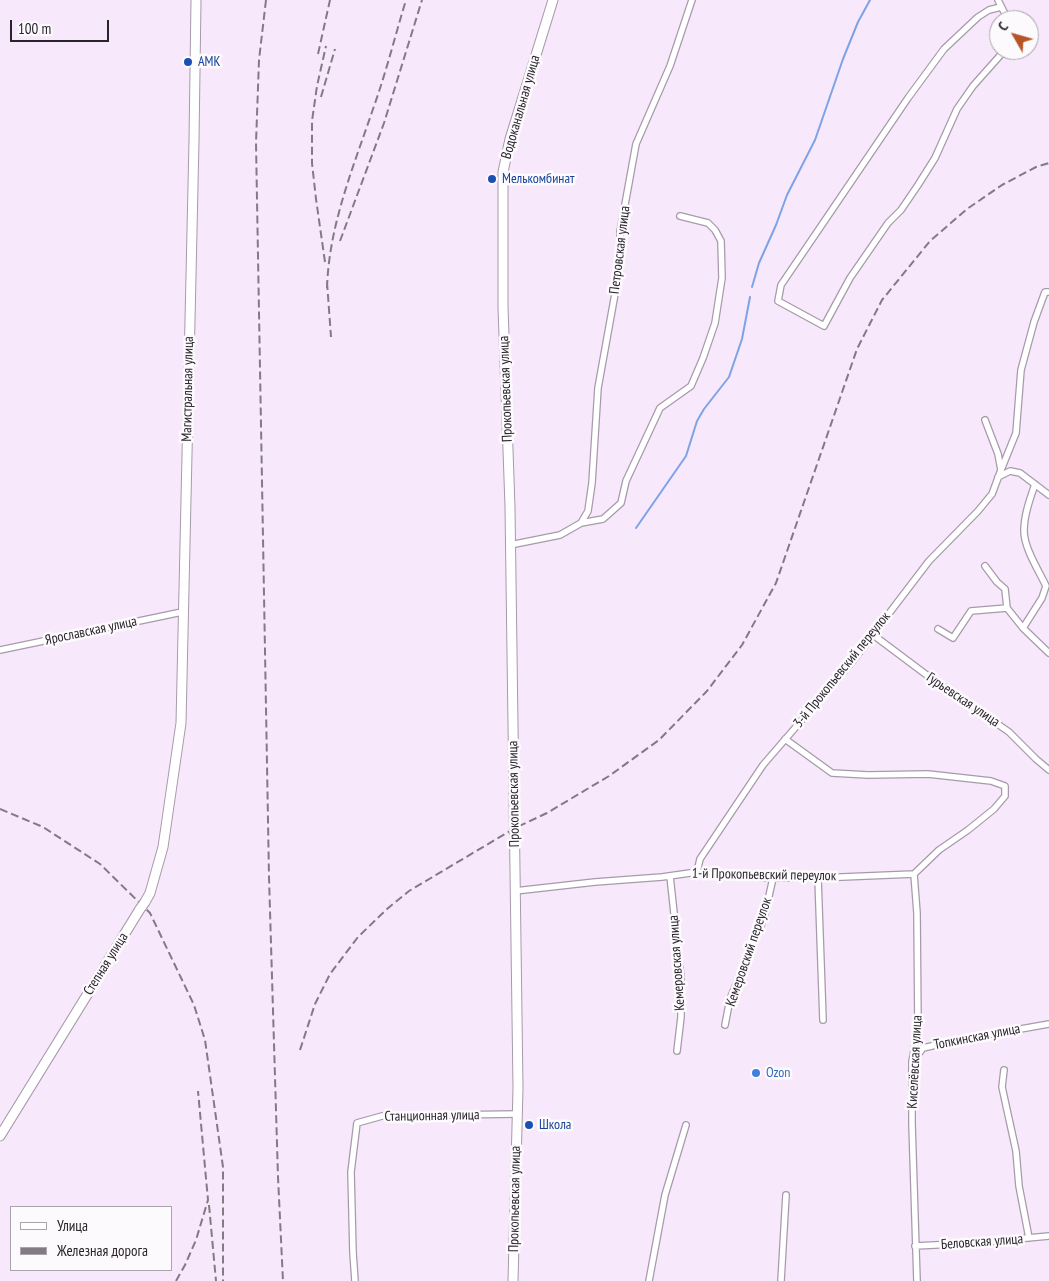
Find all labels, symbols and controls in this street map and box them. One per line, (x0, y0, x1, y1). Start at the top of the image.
scale bar (12, 10, 111, 42)
north arrow (989, 10, 1039, 60)
text: С (994, 18, 1012, 34)
text: 100 m (18, 19, 51, 38)
street label: Водоканальная улица (498, 53, 544, 161)
place label: АМК (198, 54, 220, 70)
marker: АМК (182, 56, 194, 68)
place label: Мелькомбинат (502, 171, 574, 187)
marker: Мелькомбинат (486, 173, 498, 185)
street label: Петровская улица (606, 205, 634, 295)
street label: Прокопьевская улица (496, 335, 516, 443)
street label: Магистральная улица (179, 336, 197, 442)
street label: 3-й Прокопьевский переулок (790, 609, 894, 731)
street label: Ярославская улица (44, 613, 138, 649)
street label: Гурьевская улица (923, 669, 1003, 731)
street label: Прокопьевская улица (505, 741, 523, 847)
street label: 1-й Прокопьевский переулок (692, 865, 836, 885)
street label: Кемеровский переулок (722, 895, 776, 1009)
street label: Кемеровская улица (665, 915, 689, 1011)
street label: Степная улица (80, 930, 132, 998)
street label: Киселёвская улица (904, 1015, 926, 1109)
street label: Топкинская улица (932, 1020, 1022, 1054)
place label: Ozon (766, 1065, 791, 1081)
marker: Ozon (750, 1067, 762, 1079)
street label: Станционная улица (384, 1107, 480, 1125)
place label: Школа (539, 1117, 571, 1133)
marker: Школа (523, 1119, 535, 1131)
street label: Прокопьевская улица (506, 1146, 524, 1252)
legend (10, 1206, 172, 1271)
text: Улица (57, 1216, 88, 1235)
street label: Беловская улица (940, 1231, 1024, 1253)
text: Железная дорога (57, 1241, 148, 1260)

